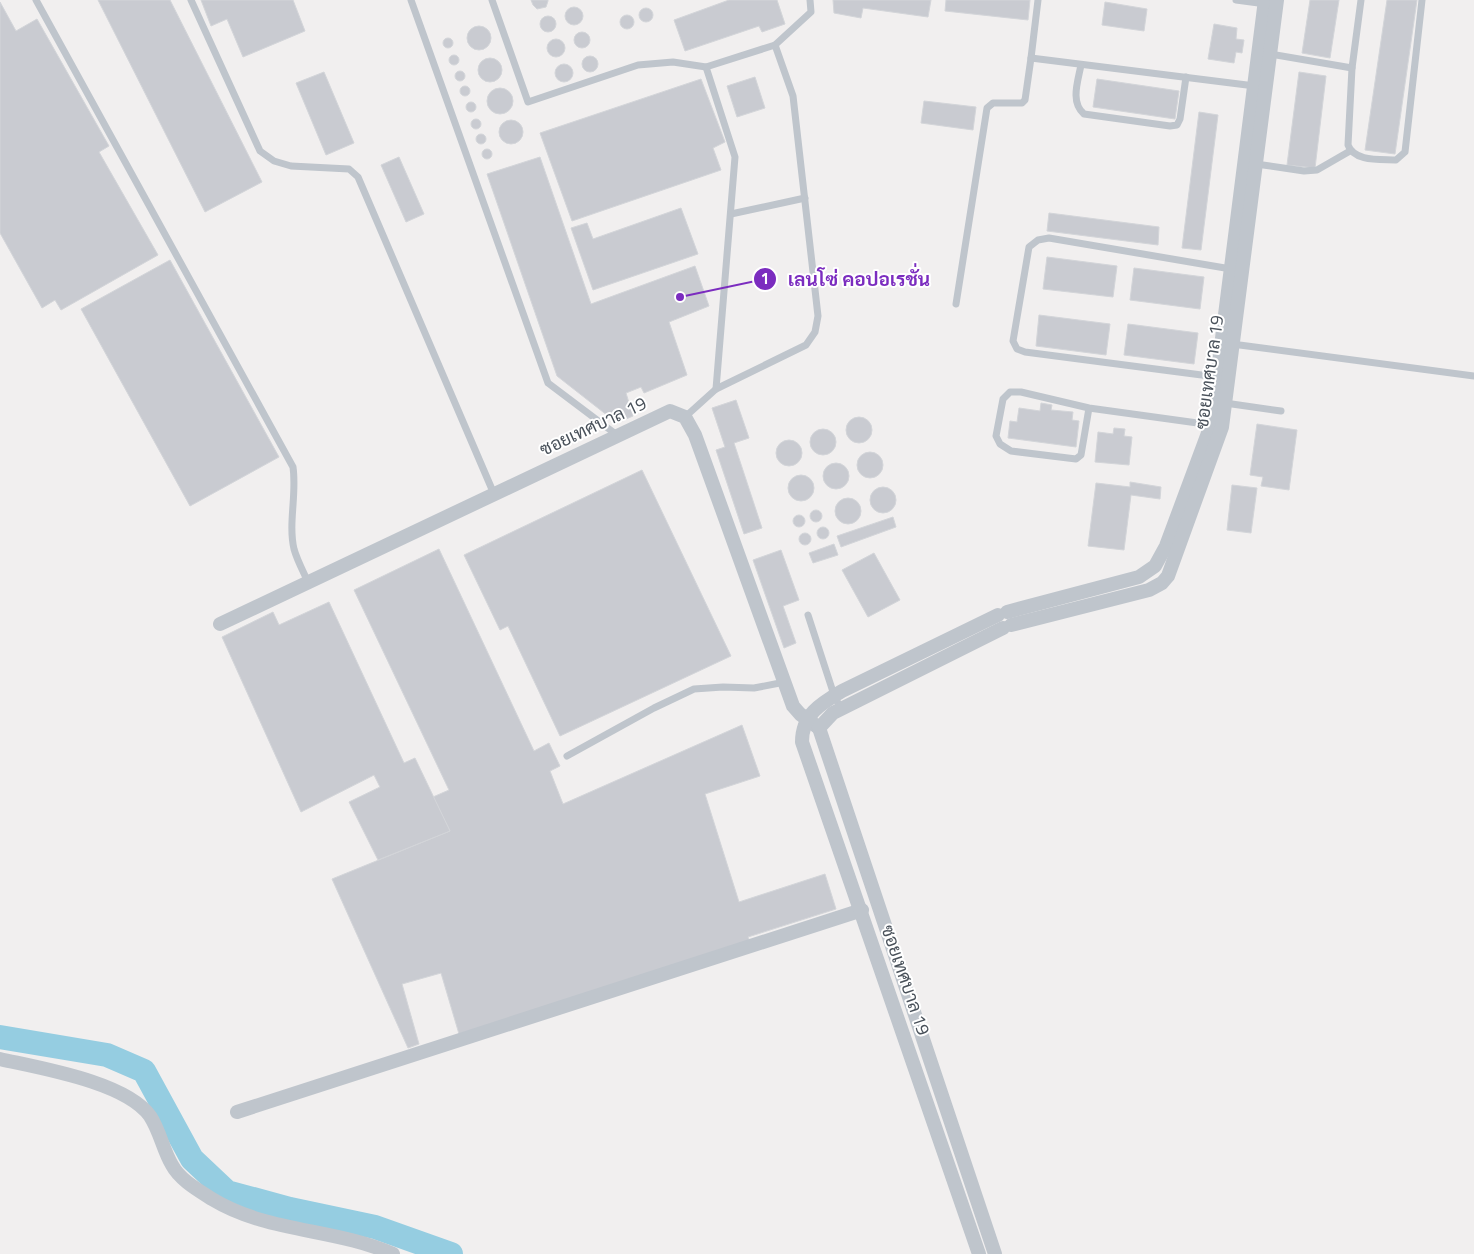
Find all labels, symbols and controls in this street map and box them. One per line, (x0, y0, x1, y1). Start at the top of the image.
callout: เลนโซ่ คอปอเรชั่น (753, 262, 940, 296)
text: เลนโซ่ คอปอเรชั่น (788, 263, 930, 293)
text: 1 (761, 267, 769, 290)
street label: ซอยเทศบาล 19 (1188, 313, 1230, 431)
street label: ซอยเทศบาล 19 (535, 389, 651, 463)
street label: ซอยเทศบาล 19 (875, 921, 937, 1039)

